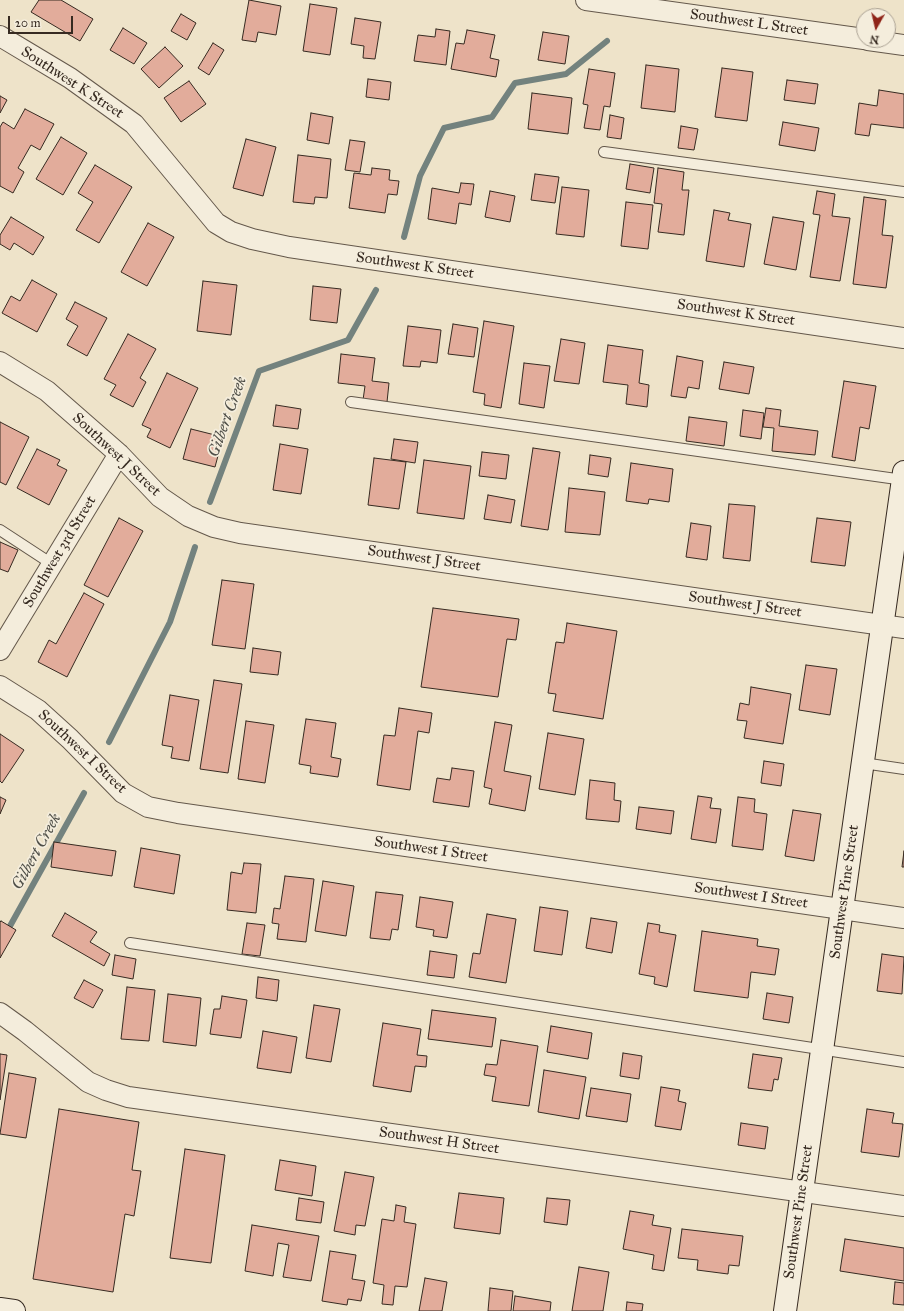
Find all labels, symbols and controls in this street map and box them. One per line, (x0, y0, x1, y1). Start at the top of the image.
street label: Southwest L Street (689, 6, 809, 40)
scale bar (10, 8, 75, 34)
north arrow (856, 8, 896, 48)
text: 20 m (15, 16, 41, 30)
text: N (869, 32, 880, 46)
street label: Southwest K Street (17, 43, 127, 123)
street label: Southwest K Street (355, 249, 475, 283)
street label: Southwest K Street (676, 296, 796, 330)
water label: Gilbert Creek (205, 374, 251, 460)
street label: Southwest J Street (68, 409, 164, 501)
street label: Southwest 3rd Street (19, 493, 101, 611)
street label: Southwest J Street (366, 542, 482, 576)
street label: Southwest J Street (687, 588, 803, 622)
street label: Southwest I Street (34, 706, 130, 798)
water label: Gilbert Creek (8, 811, 66, 893)
street label: Southwest Pine Street (827, 824, 863, 960)
street label: Southwest I Street (373, 833, 489, 867)
street label: Southwest I Street (693, 879, 809, 913)
street label: Southwest H Street (378, 1124, 500, 1158)
street label: Southwest Pine Street (781, 1144, 817, 1280)

